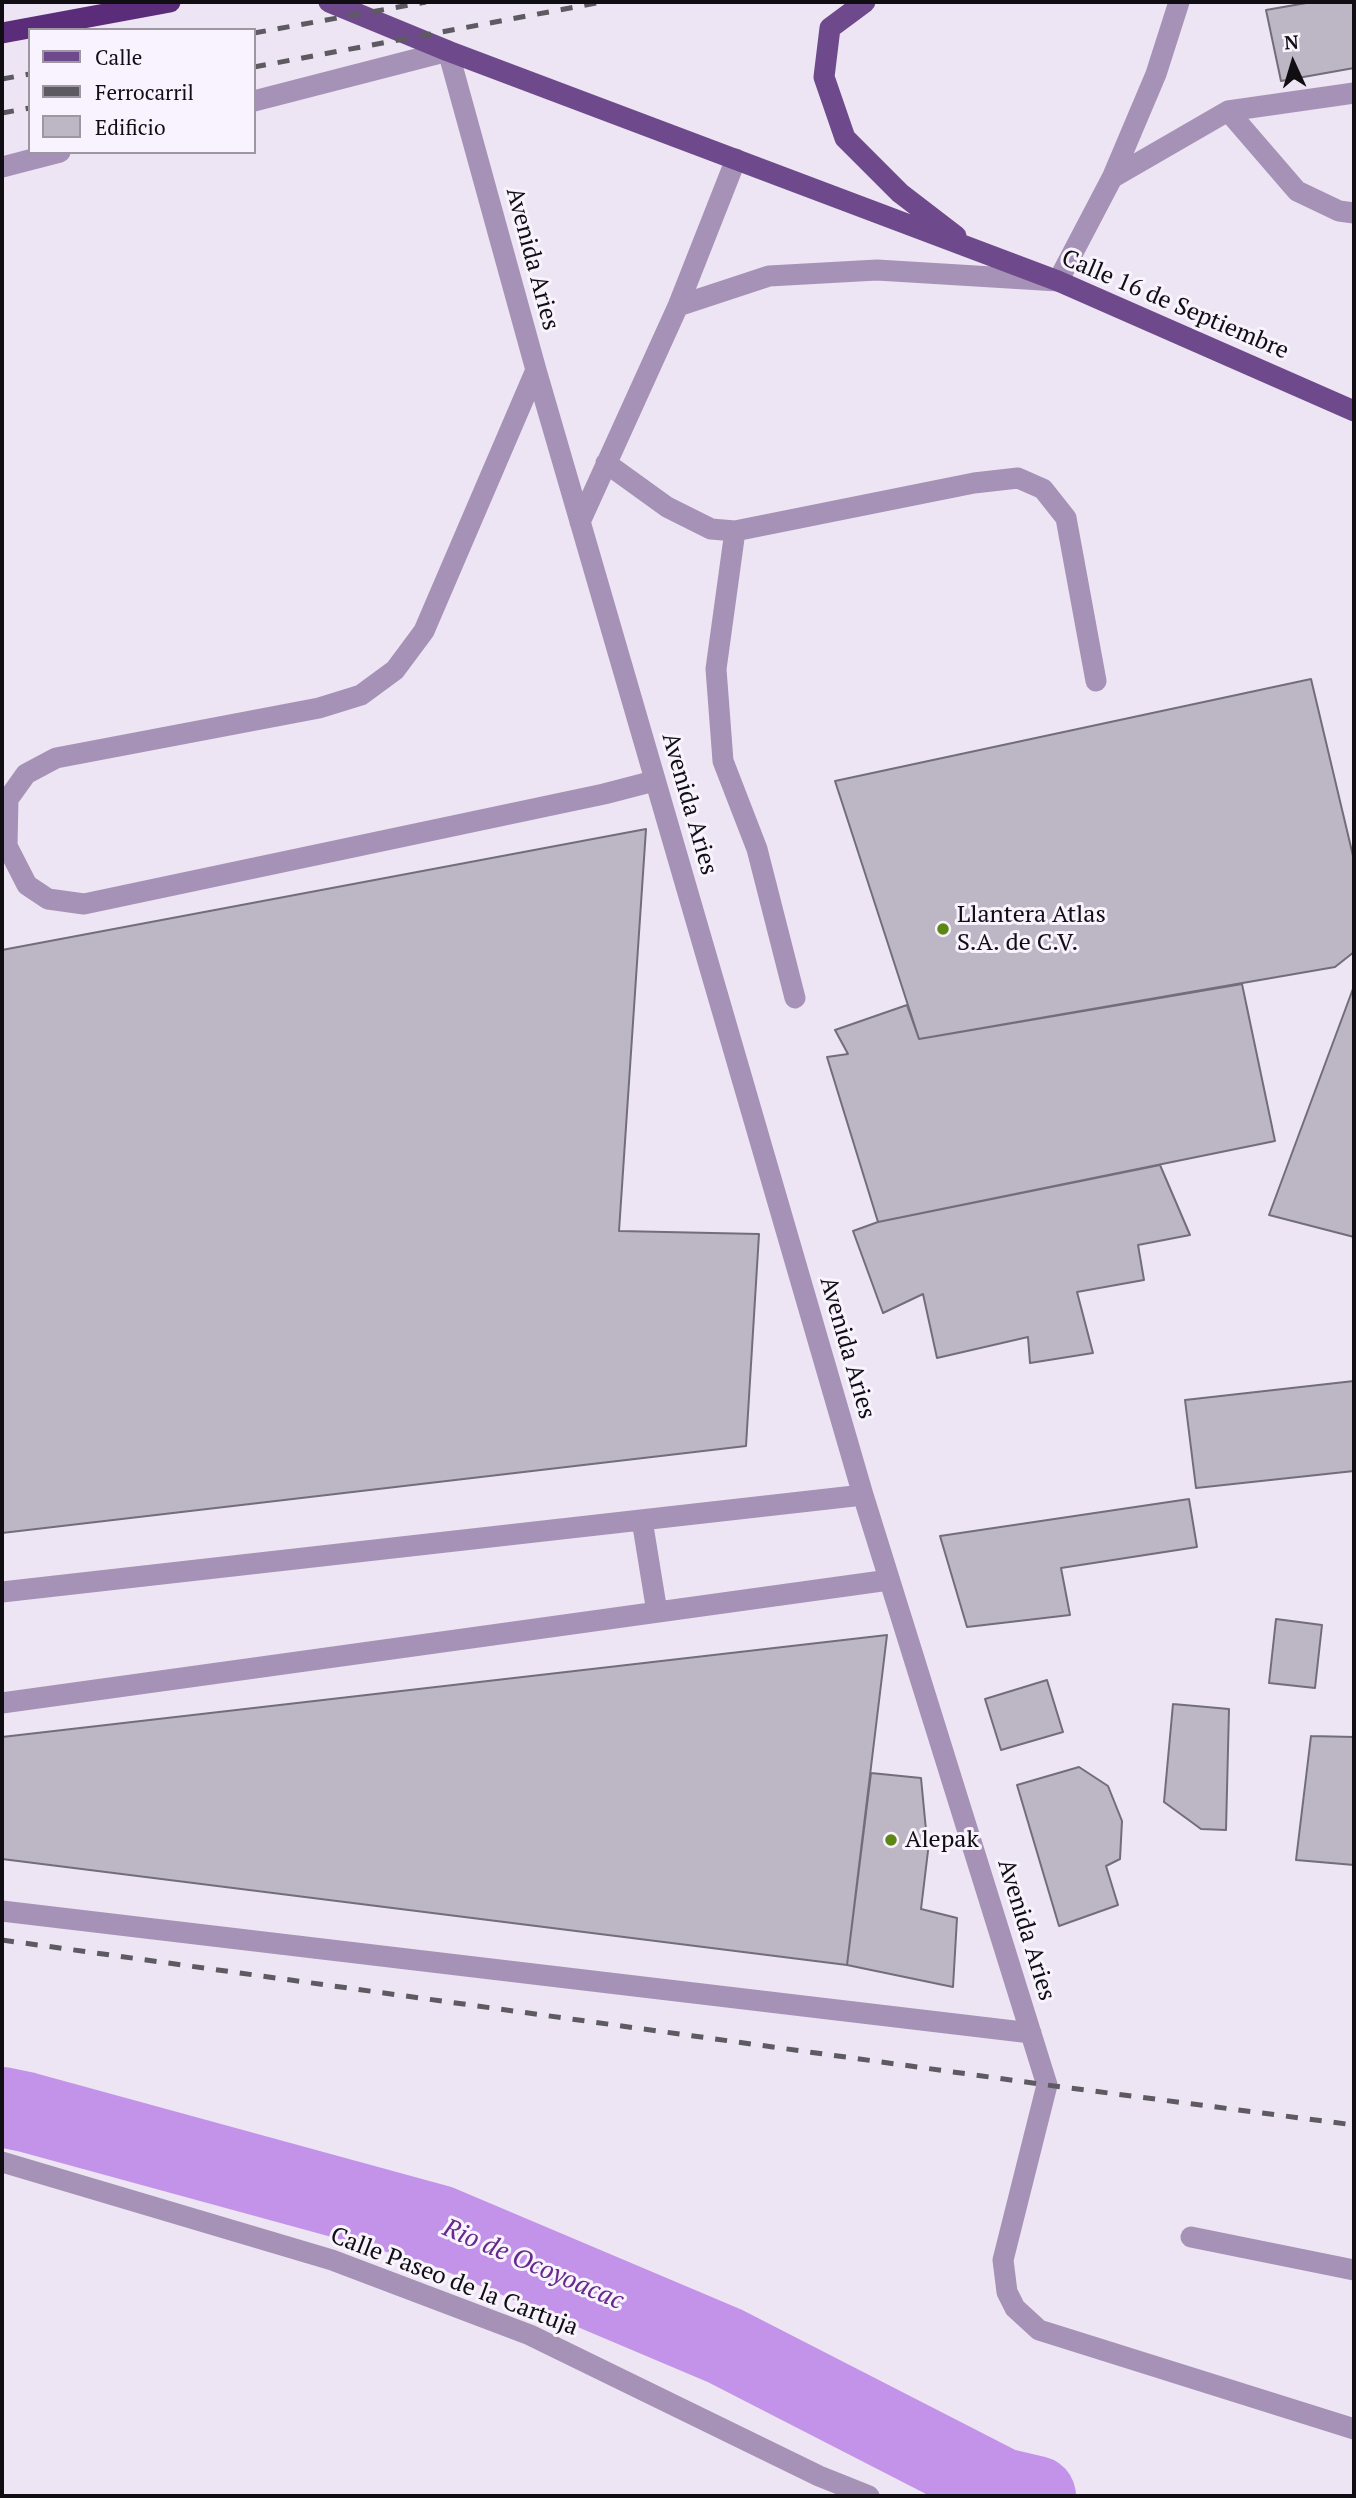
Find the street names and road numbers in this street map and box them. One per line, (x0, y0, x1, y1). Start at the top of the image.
street label: Avenida Aries (499, 185, 565, 333)
street label: Calle 16 de Septiembre (1057, 244, 1293, 366)
street label: Avenida Aries (655, 730, 723, 878)
street label: Avenida Aries (813, 1274, 881, 1422)
street label: Avenida Aries (991, 1856, 1061, 2004)
street label: Calle Paseo de la Cartuja (326, 2221, 582, 2343)

